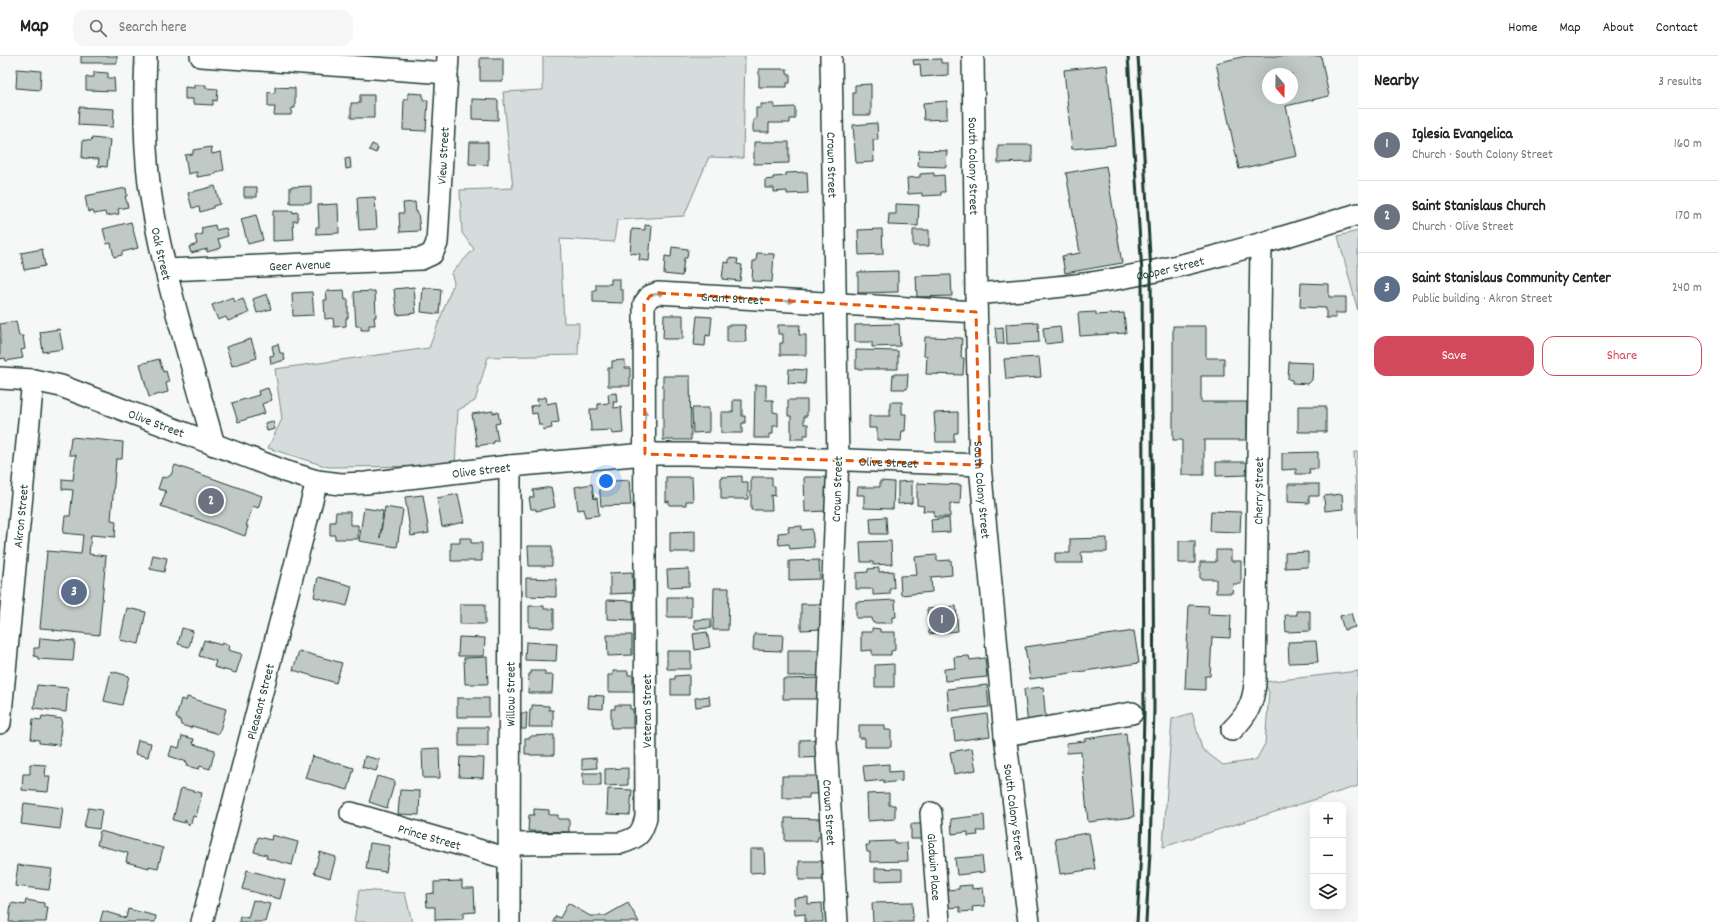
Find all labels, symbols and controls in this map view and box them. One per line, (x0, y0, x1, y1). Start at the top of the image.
search box (73, 10, 353, 46)
text: Map (20, 14, 49, 41)
icon: search (87, 17, 109, 39)
text: Search here (119, 17, 187, 39)
text: Home (1508, 18, 1537, 38)
text: Map (1559, 18, 1581, 38)
text: About (1603, 18, 1634, 38)
text: Contact (1656, 18, 1698, 38)
north arrow (1262, 68, 1298, 104)
text: Nearby (1374, 70, 1418, 94)
text: 3 results (1658, 73, 1702, 92)
street label: South Colony Street (962, 117, 982, 215)
text: Iglesia Evangelica (1412, 124, 1513, 146)
street label: View Street (433, 126, 456, 185)
street label: Crown Street (820, 132, 840, 198)
text: 1 (1386, 135, 1388, 154)
text: 160 m (1674, 135, 1702, 154)
text: Church · South Colony Street (1412, 146, 1553, 165)
text: Saint Stanislaus Church (1412, 196, 1546, 218)
text: 2 (1384, 207, 1390, 226)
text: 170 m (1675, 207, 1702, 226)
text: Church · Olive Street (1412, 218, 1514, 237)
street label: Oak Street (145, 226, 175, 283)
street label: Cooper Street (1135, 253, 1207, 287)
street label: Geer Avenue (269, 256, 331, 278)
text: Saint Stanislaus Community Center (1412, 268, 1611, 290)
text: 3 (1384, 279, 1390, 298)
text: 240 m (1672, 279, 1702, 298)
street label: Grant Street (700, 289, 765, 311)
text: Public building · Akron Street (1412, 290, 1552, 309)
one-way arrow (652, 291, 664, 298)
one-way arrow (782, 298, 794, 305)
button: Save (1374, 336, 1534, 376)
button: Share (1542, 336, 1702, 376)
street label: Olive Street (125, 405, 187, 444)
one-way arrow (642, 408, 648, 421)
street label: South Colony Street (967, 441, 994, 540)
street label: Olive Street (858, 453, 918, 475)
street label: Crown Street (828, 456, 849, 522)
street label: Cherry Street (1250, 457, 1270, 525)
street label: Olive Street (451, 459, 512, 485)
your location (596, 471, 616, 491)
street label: Akron Street (10, 483, 35, 549)
pin: 2 (198, 486, 224, 516)
pin: 3 (61, 577, 87, 607)
pin: 1 (929, 605, 955, 635)
street label: Willow Street (502, 661, 522, 726)
street label: Pleasant Street (243, 662, 281, 742)
street label: Veteran Street (639, 674, 658, 748)
street label: South Colony Street (997, 763, 1028, 862)
street label: Crown Street (816, 779, 839, 846)
map controls (1310, 802, 1346, 910)
button: + (1310, 802, 1346, 838)
street label: Prince Street (395, 820, 463, 857)
street label: Gladwin Place (921, 833, 944, 902)
button: − (1310, 838, 1346, 874)
button: layers (1310, 874, 1346, 910)

